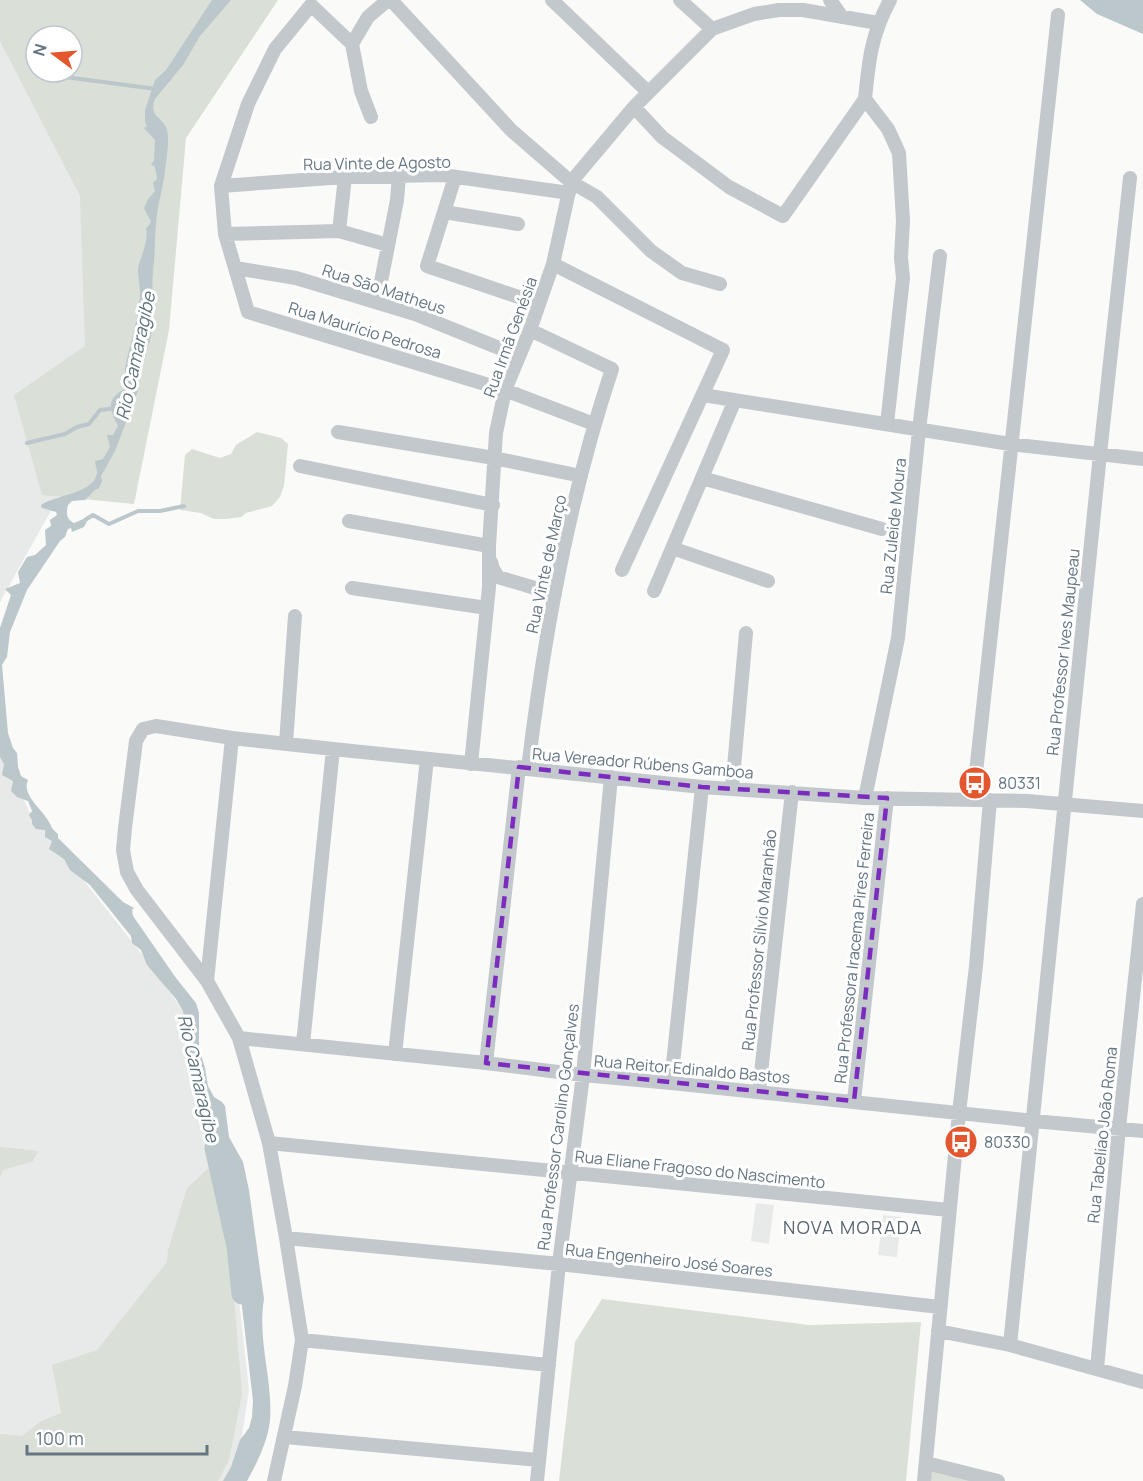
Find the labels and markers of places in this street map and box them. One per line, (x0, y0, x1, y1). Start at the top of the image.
bus stop icon: 80331 (957, 765, 993, 801)
place label: 80331 (998, 772, 1041, 794)
bus stop icon: 80330 (943, 1124, 979, 1160)
place label: 80330 (984, 1131, 1031, 1153)

